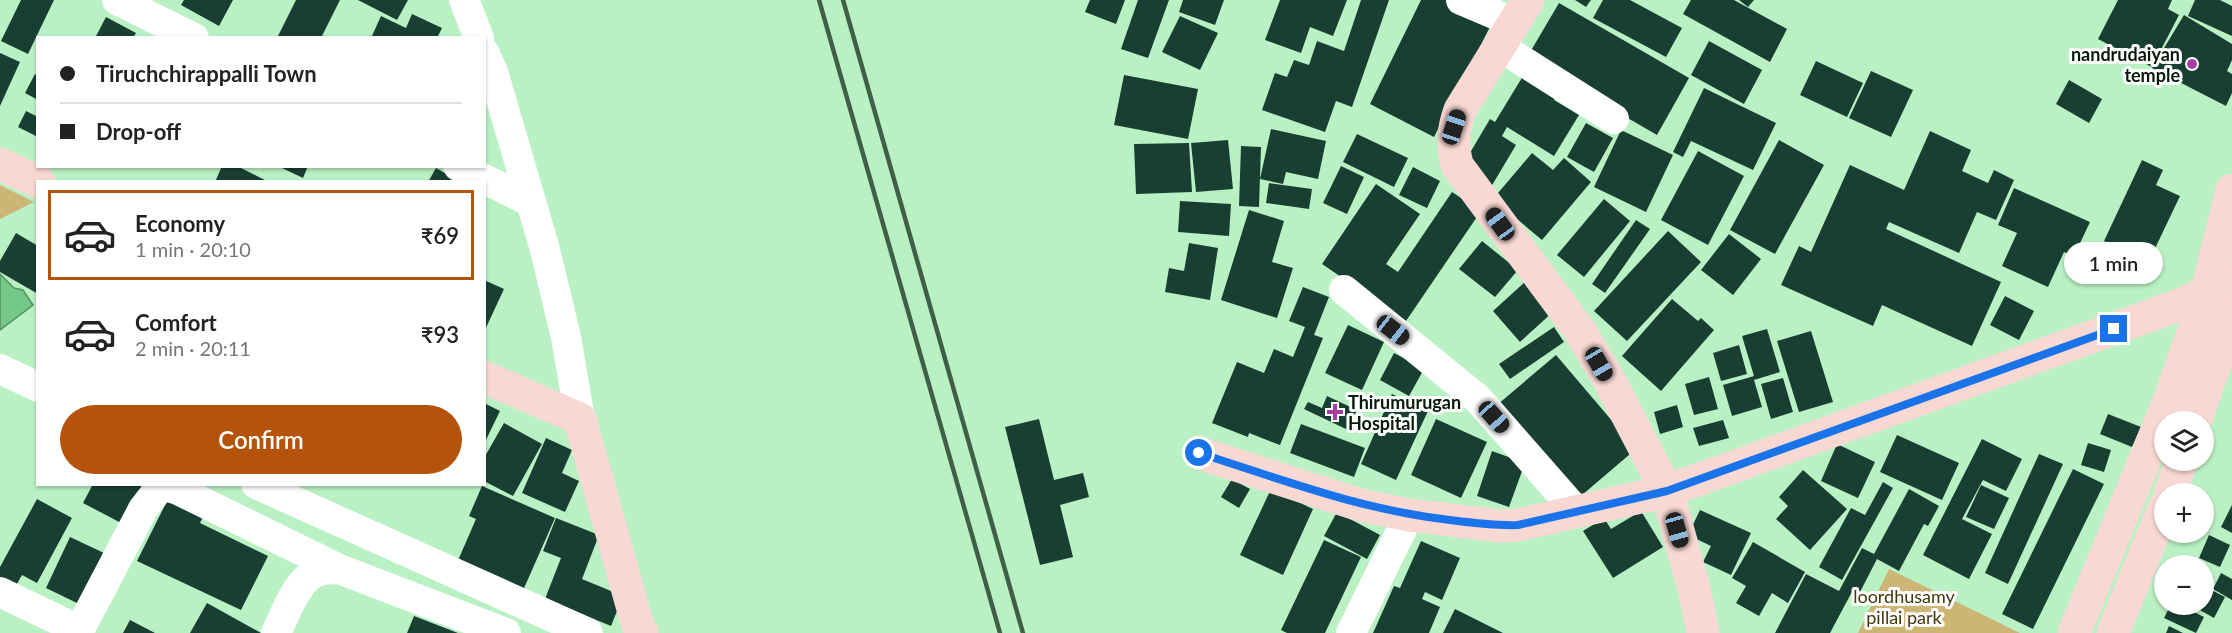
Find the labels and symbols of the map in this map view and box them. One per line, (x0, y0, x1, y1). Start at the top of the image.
place label: nandrudaiyan temple (2071, 43, 2180, 86)
marker: nandrudaiyan temple (2185, 57, 2199, 71)
car (1440, 107, 1468, 147)
car (1482, 204, 1518, 244)
callout: 1 min (2064, 242, 2164, 284)
car (1373, 312, 1413, 348)
route end (2100, 315, 2127, 342)
car (1582, 344, 1616, 384)
place label: Thirumurugan Hospital (1348, 391, 1461, 434)
car (1475, 398, 1513, 436)
marker: Thirumurugan Hospital (1326, 403, 1344, 421)
route start (1185, 439, 1212, 466)
car (1663, 510, 1691, 550)
park label: loordhusamy pillai park (1853, 585, 1956, 628)

